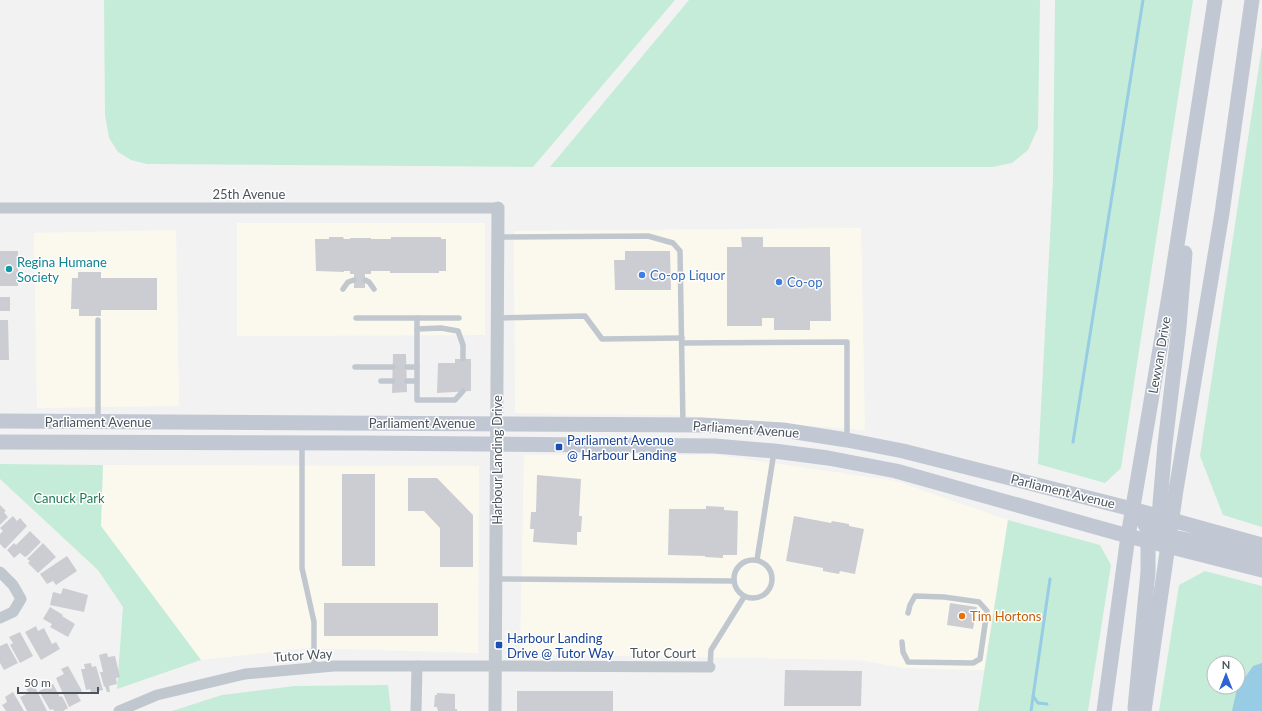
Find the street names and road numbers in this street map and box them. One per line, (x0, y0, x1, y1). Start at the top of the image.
street label: 25th Avenue (213, 186, 286, 202)
street label: Lewvan Drive (1144, 315, 1174, 395)
street label: Harbour Landing Drive (489, 395, 505, 525)
street label: Parliament Avenue (45, 414, 152, 430)
street label: Parliament Avenue (369, 415, 476, 431)
street label: Parliament Avenue (692, 417, 800, 441)
street label: Parliament Avenue (1009, 470, 1117, 512)
street label: Tutor Way (273, 645, 333, 665)
street label: Tutor Court (630, 645, 696, 661)

